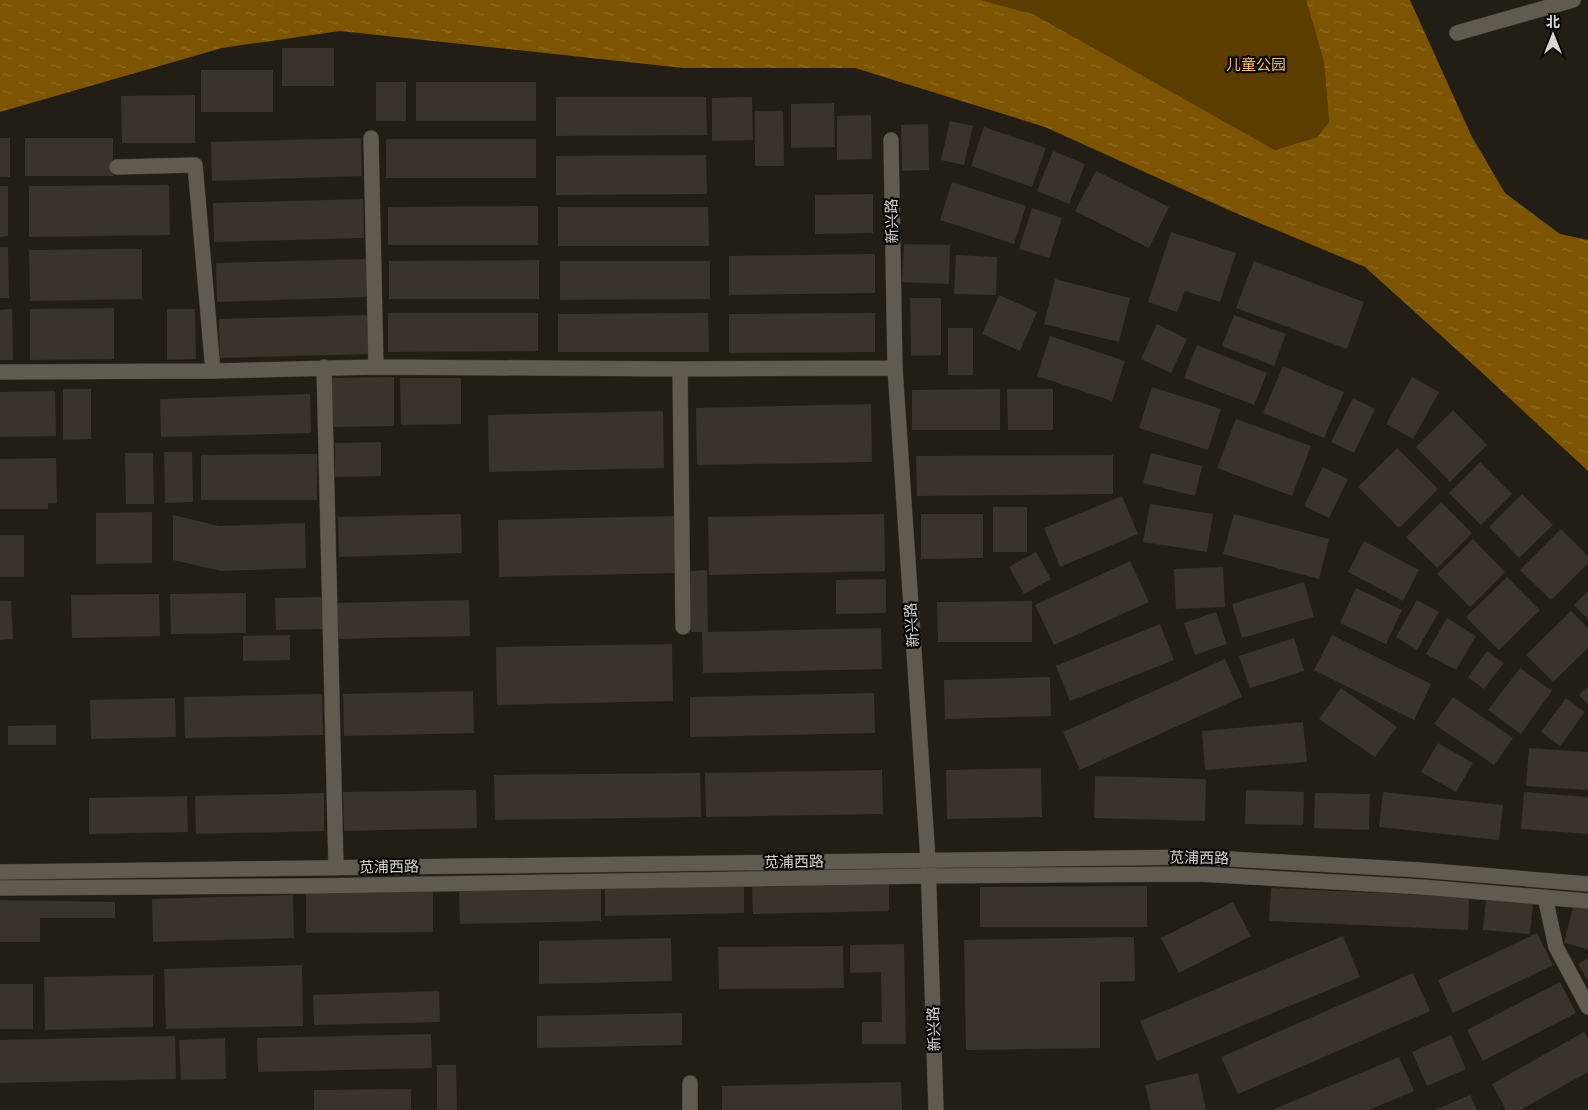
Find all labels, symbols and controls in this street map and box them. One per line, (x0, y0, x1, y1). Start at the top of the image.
north arrow (1528, 10, 1578, 60)
text: 北 (1546, 14, 1560, 31)
park label: 儿童公园 (1226, 56, 1286, 74)
street label: 新兴路 (883, 198, 901, 244)
street label: 新兴路 (901, 602, 923, 648)
street label: 苋浦西路 (1169, 848, 1229, 868)
street label: 苋浦西路 (764, 852, 824, 872)
street label: 苋浦西路 (359, 857, 419, 877)
street label: 新兴路 (924, 1006, 944, 1052)

